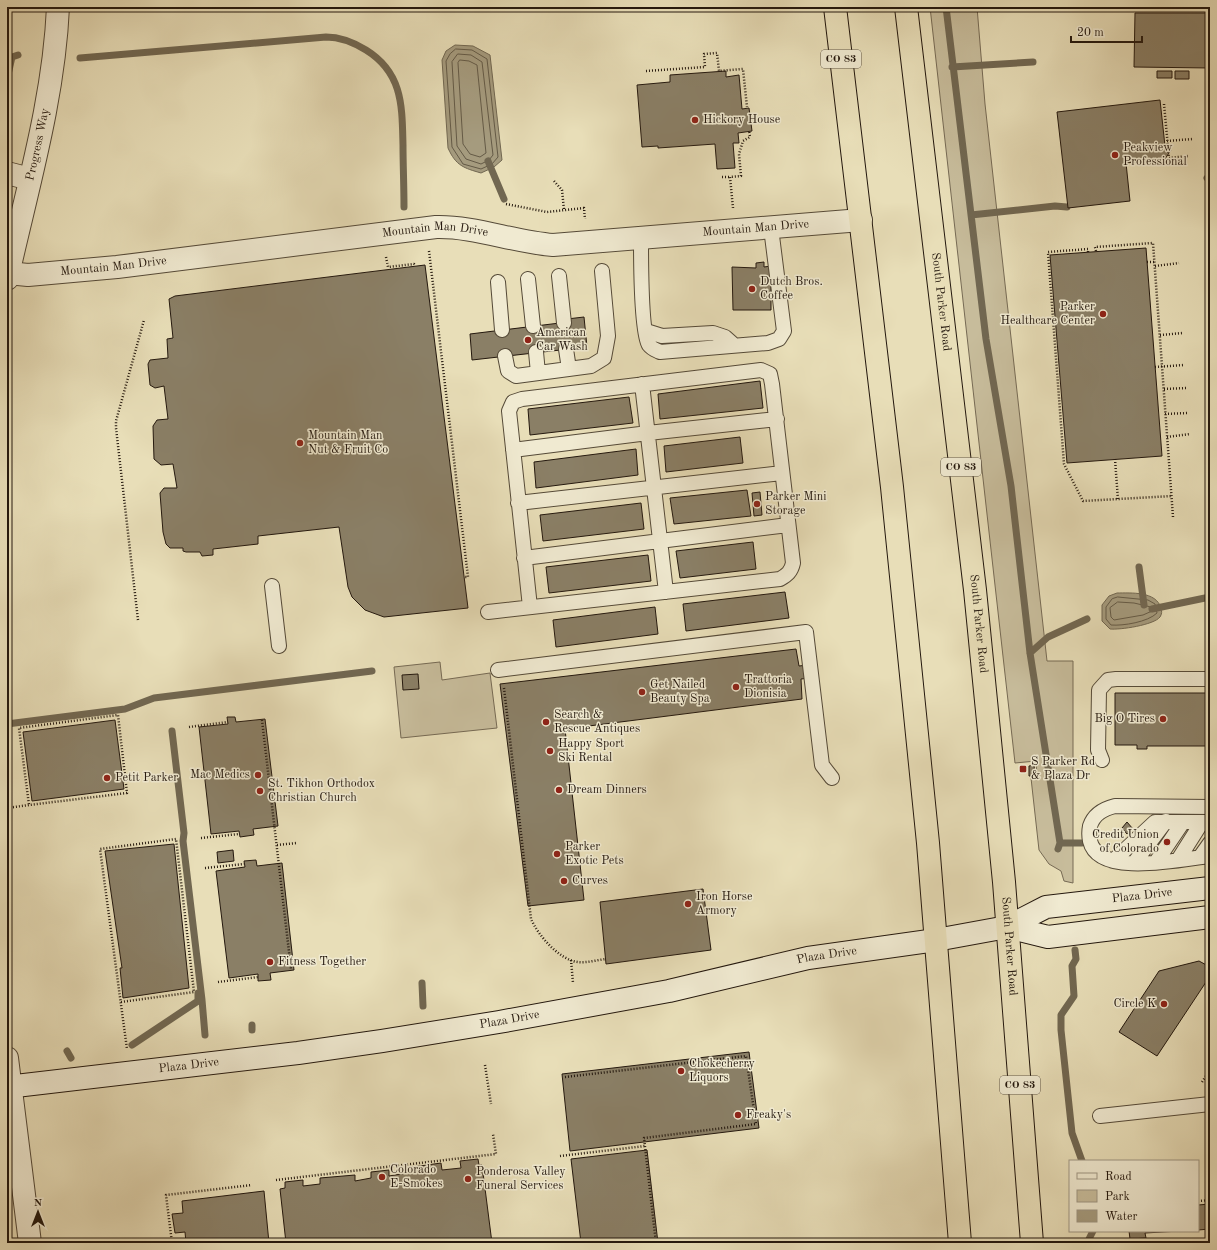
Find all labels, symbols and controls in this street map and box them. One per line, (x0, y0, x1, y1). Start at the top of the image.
scale bar (1071, 18, 1142, 44)
text: 20 m (1077, 27, 1104, 39)
road number: CO 83 (821, 50, 861, 68)
street label: Progress Way (24, 107, 52, 182)
place label: Hickory House (703, 114, 781, 126)
marker: Hickory House (690, 115, 700, 125)
place label: Peakview Professional (1123, 142, 1187, 168)
marker: Peakview Professional (1110, 150, 1120, 160)
street label: Mountain Man Drive (702, 218, 810, 239)
street label: Mountain Man Drive (381, 221, 490, 240)
street label: South Parker Road (929, 252, 953, 352)
street label: Mountain Man Drive (60, 255, 168, 278)
place label: Dutch Bros. Coffee (760, 276, 823, 302)
marker: Dutch Bros. Coffee (747, 284, 757, 294)
place label: Parker Healthcare Center (1000, 301, 1095, 327)
marker: Parker Healthcare Center (1098, 309, 1108, 319)
place label: American Car Wash (536, 327, 588, 353)
marker: American Car Wash (523, 335, 533, 345)
place label: Mountain Man Nut & Fruit Co (308, 430, 388, 456)
marker: Mountain Man Nut & Fruit Co (295, 438, 305, 448)
road number: CO 83 (941, 458, 981, 476)
place label: Parker Mini Storage (765, 491, 827, 517)
marker: Parker Mini Storage (752, 499, 762, 509)
street label: South Parker Road (967, 574, 989, 674)
place label: Trattoria Dionisia (744, 674, 792, 700)
place label: Get Nailed Beauty Spa (650, 679, 710, 705)
marker: Trattoria Dionisia (731, 682, 741, 692)
marker: Get Nailed Beauty Spa (637, 687, 647, 697)
place label: Search & Rescue Antiques (554, 709, 640, 735)
place label: Big O Tires (1094, 713, 1155, 725)
marker: Big O Tires (1158, 714, 1168, 724)
marker: Search & Rescue Antiques (541, 717, 551, 727)
place label: Happy Sport Ski Rental (558, 738, 624, 764)
marker: Happy Sport Ski Rental (545, 746, 555, 756)
place label: S Parker Rd & Plaza Dr (1031, 756, 1095, 782)
marker: S Parker Rd & Plaza Dr (1018, 764, 1028, 774)
place label: Mac Medics (190, 769, 250, 781)
marker: Mac Medics (253, 770, 263, 780)
place label: Petit Parker (115, 772, 178, 784)
marker: Petit Parker (102, 773, 112, 783)
place label: St. Tikhon Orthodox Christian Church (268, 778, 375, 804)
place label: Dream Dinners (567, 784, 647, 796)
marker: Dream Dinners (554, 785, 564, 795)
marker: St. Tikhon Orthodox Christian Church (255, 786, 265, 796)
place label: Credit Union of Colorado (1092, 829, 1160, 855)
marker: Credit Union of Colorado (1162, 837, 1172, 847)
place label: Parker Exotic Pets (565, 841, 624, 867)
marker: Parker Exotic Pets (552, 849, 562, 859)
place label: Curves (572, 875, 608, 887)
marker: Curves (559, 876, 569, 886)
street label: Plaza Drive (1111, 886, 1173, 905)
place label: Iron Horse Armory (696, 891, 753, 917)
street label: South Parker Road (999, 896, 1019, 996)
marker: Iron Horse Armory (683, 899, 693, 909)
street label: Plaza Drive (795, 945, 858, 966)
place label: Fitness Together (278, 956, 366, 968)
marker: Fitness Together (265, 957, 275, 967)
place label: Circle K (1113, 998, 1156, 1010)
marker: Circle K (1159, 999, 1169, 1009)
street label: Plaza Drive (479, 1009, 541, 1031)
street label: Plaza Drive (158, 1056, 220, 1075)
place label: Chokecherry Liquors (689, 1058, 755, 1084)
marker: Chokecherry Liquors (676, 1066, 686, 1076)
road number: CO 83 (1000, 1076, 1040, 1094)
place label: Freaky's (746, 1109, 791, 1121)
marker: Freaky's (733, 1110, 743, 1120)
legend (1069, 1160, 1199, 1232)
place label: Colorado E-Smokes (390, 1164, 443, 1190)
place label: Ponderosa Valley Funeral Services (476, 1166, 566, 1192)
text: Road (1105, 1171, 1132, 1183)
marker: Colorado E-Smokes (377, 1172, 387, 1182)
marker: Ponderosa Valley Funeral Services (463, 1174, 473, 1184)
text: Park (1105, 1191, 1130, 1203)
north arrow (18, 1192, 58, 1232)
text: N (34, 1198, 43, 1209)
text: Water (1105, 1211, 1138, 1223)

